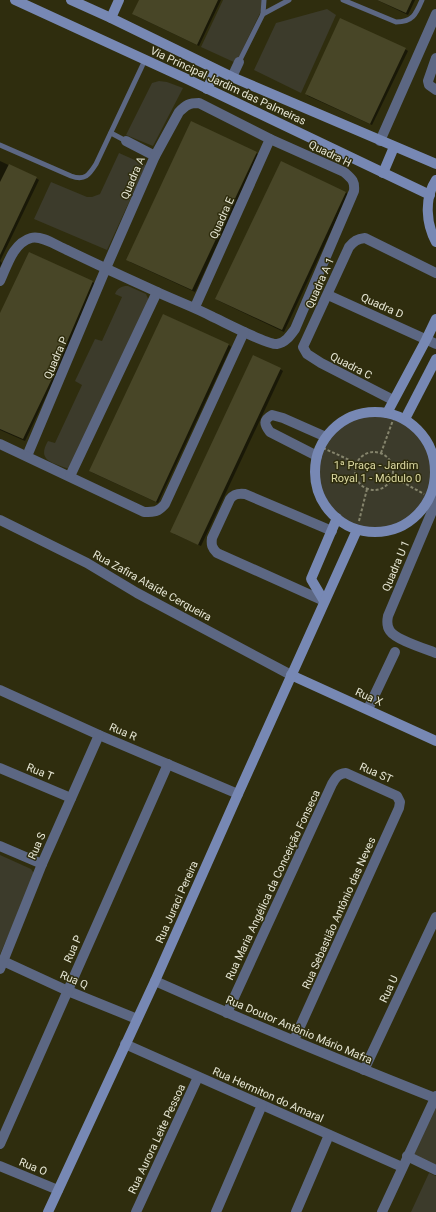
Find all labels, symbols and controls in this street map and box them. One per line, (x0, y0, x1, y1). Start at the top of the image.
street label: Via Principal Jardim das Palmeiras (148, 44, 308, 128)
street label: Quadra H (307, 138, 353, 170)
street label: Quadra A (118, 154, 148, 201)
street label: Quadra E (207, 195, 237, 241)
street label: Quadra A 1 (303, 256, 337, 310)
street label: Quadra D (359, 291, 405, 321)
street label: Quadra P (41, 335, 71, 381)
street label: Quadra C (328, 350, 374, 382)
park label: 1ª Praça - Jardim Royal 1 - Módulo 0 (331, 459, 421, 485)
street label: Quadra U 1 (379, 539, 413, 593)
street label: Rua Zafira Ataíde Cerqueira (90, 548, 214, 624)
street label: Rua X (353, 685, 385, 709)
street label: Rua R (107, 720, 139, 744)
street label: Rua ST (358, 760, 395, 786)
street label: Rua T (25, 761, 56, 783)
street label: Rua Maria Angélica da Conceição Fonseca (223, 788, 323, 982)
street label: Rua S (26, 830, 49, 861)
street label: Rua Sebastião Antônio das Neves (300, 835, 379, 991)
street label: Rua Juraci Pereira (153, 859, 201, 945)
street label: Rua P (61, 933, 85, 965)
street label: Rua Q (58, 968, 90, 992)
street label: Rua U (377, 973, 401, 1005)
street label: Rua Doutor Antônio Mário Mafra (224, 993, 374, 1067)
street label: Rua Hermiton do Amaral (211, 1065, 325, 1125)
street label: Rua Aurora Leite Pessoa (126, 1082, 188, 1196)
street label: Rua O (17, 1156, 49, 1178)

